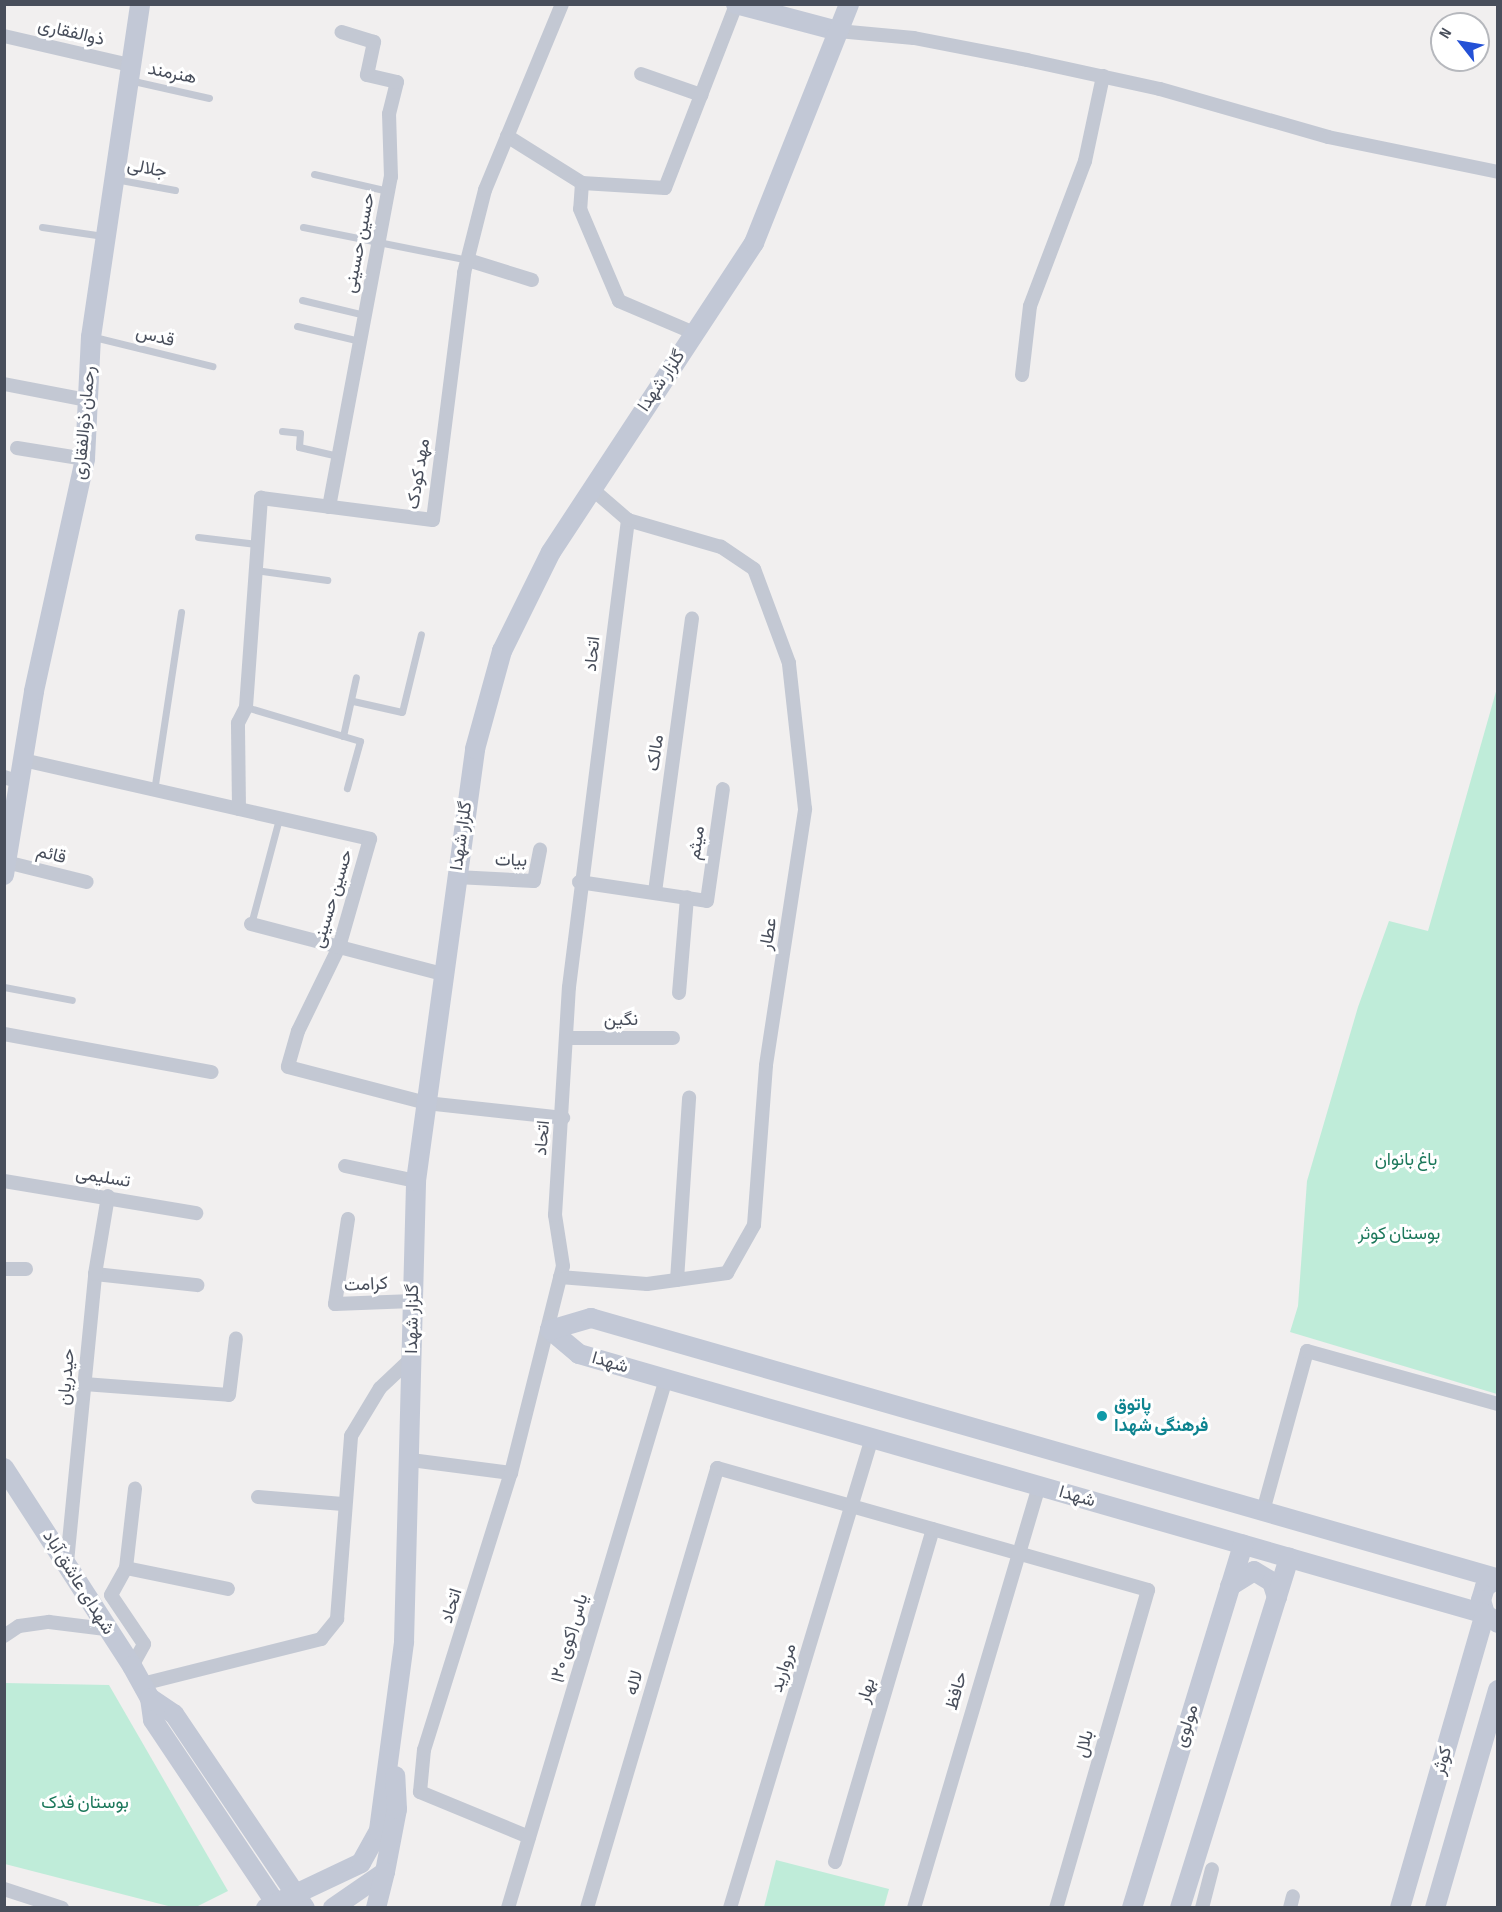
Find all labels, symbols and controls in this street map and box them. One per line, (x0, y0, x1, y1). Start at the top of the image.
north arrow (1430, 12, 1490, 72)
street label: ذوالفقاری (36, 15, 106, 51)
text: N (1436, 25, 1456, 42)
street label: هنرمند (146, 58, 198, 90)
street label: جلالی (125, 155, 169, 183)
street label: حسین حسینی (340, 191, 380, 295)
street label: قدس (133, 322, 177, 352)
street label: گلزار شهدا (634, 346, 690, 416)
street label: رحمان ذوالفقاری (69, 365, 101, 481)
street label: مهد کودک (403, 437, 435, 511)
street label: اتحاد (580, 635, 606, 673)
street label: مالک (643, 733, 669, 773)
street label: گلزار شهدا (446, 800, 478, 872)
street label: میثم (684, 825, 710, 861)
street label: قائم (34, 841, 68, 869)
street label: حسین حسینی (308, 847, 358, 951)
street label: بیات (495, 850, 527, 872)
street label: عطار (756, 916, 782, 952)
street label: نگین (604, 1009, 638, 1031)
street label: اتحاد (531, 1119, 555, 1157)
park label: باغ بانوان (1375, 1149, 1437, 1171)
street label: تسلیمی (74, 1163, 132, 1193)
park label: بوستان کوثر (1358, 1223, 1440, 1245)
street label: کرامت (343, 1273, 389, 1297)
street label: گلزار شهدا (402, 1284, 424, 1354)
street label: حیدریان (54, 1348, 80, 1406)
street label: شهدا (589, 1348, 631, 1378)
place label: پاتوق فرهنگی شهدا (1114, 1395, 1209, 1438)
marker: پاتوق فرهنگی شهدا (1095, 1409, 1109, 1423)
street label: شهدا (1056, 1482, 1098, 1512)
street label: شهدای عاشق آباد (37, 1527, 119, 1639)
street label: اتحاد (437, 1586, 467, 1626)
street label: یاس (کوی ۲۰) (546, 1591, 594, 1685)
street label: مروارید (766, 1641, 802, 1695)
street label: لاله (621, 1668, 649, 1698)
street label: حافظ (941, 1669, 973, 1713)
street label: بهار (853, 1676, 881, 1706)
street label: مولوی (1170, 1702, 1204, 1750)
street label: بلال (1071, 1728, 1099, 1760)
street label: کوثر (1429, 1744, 1457, 1778)
park label: بوستان فدک (41, 1792, 129, 1814)

